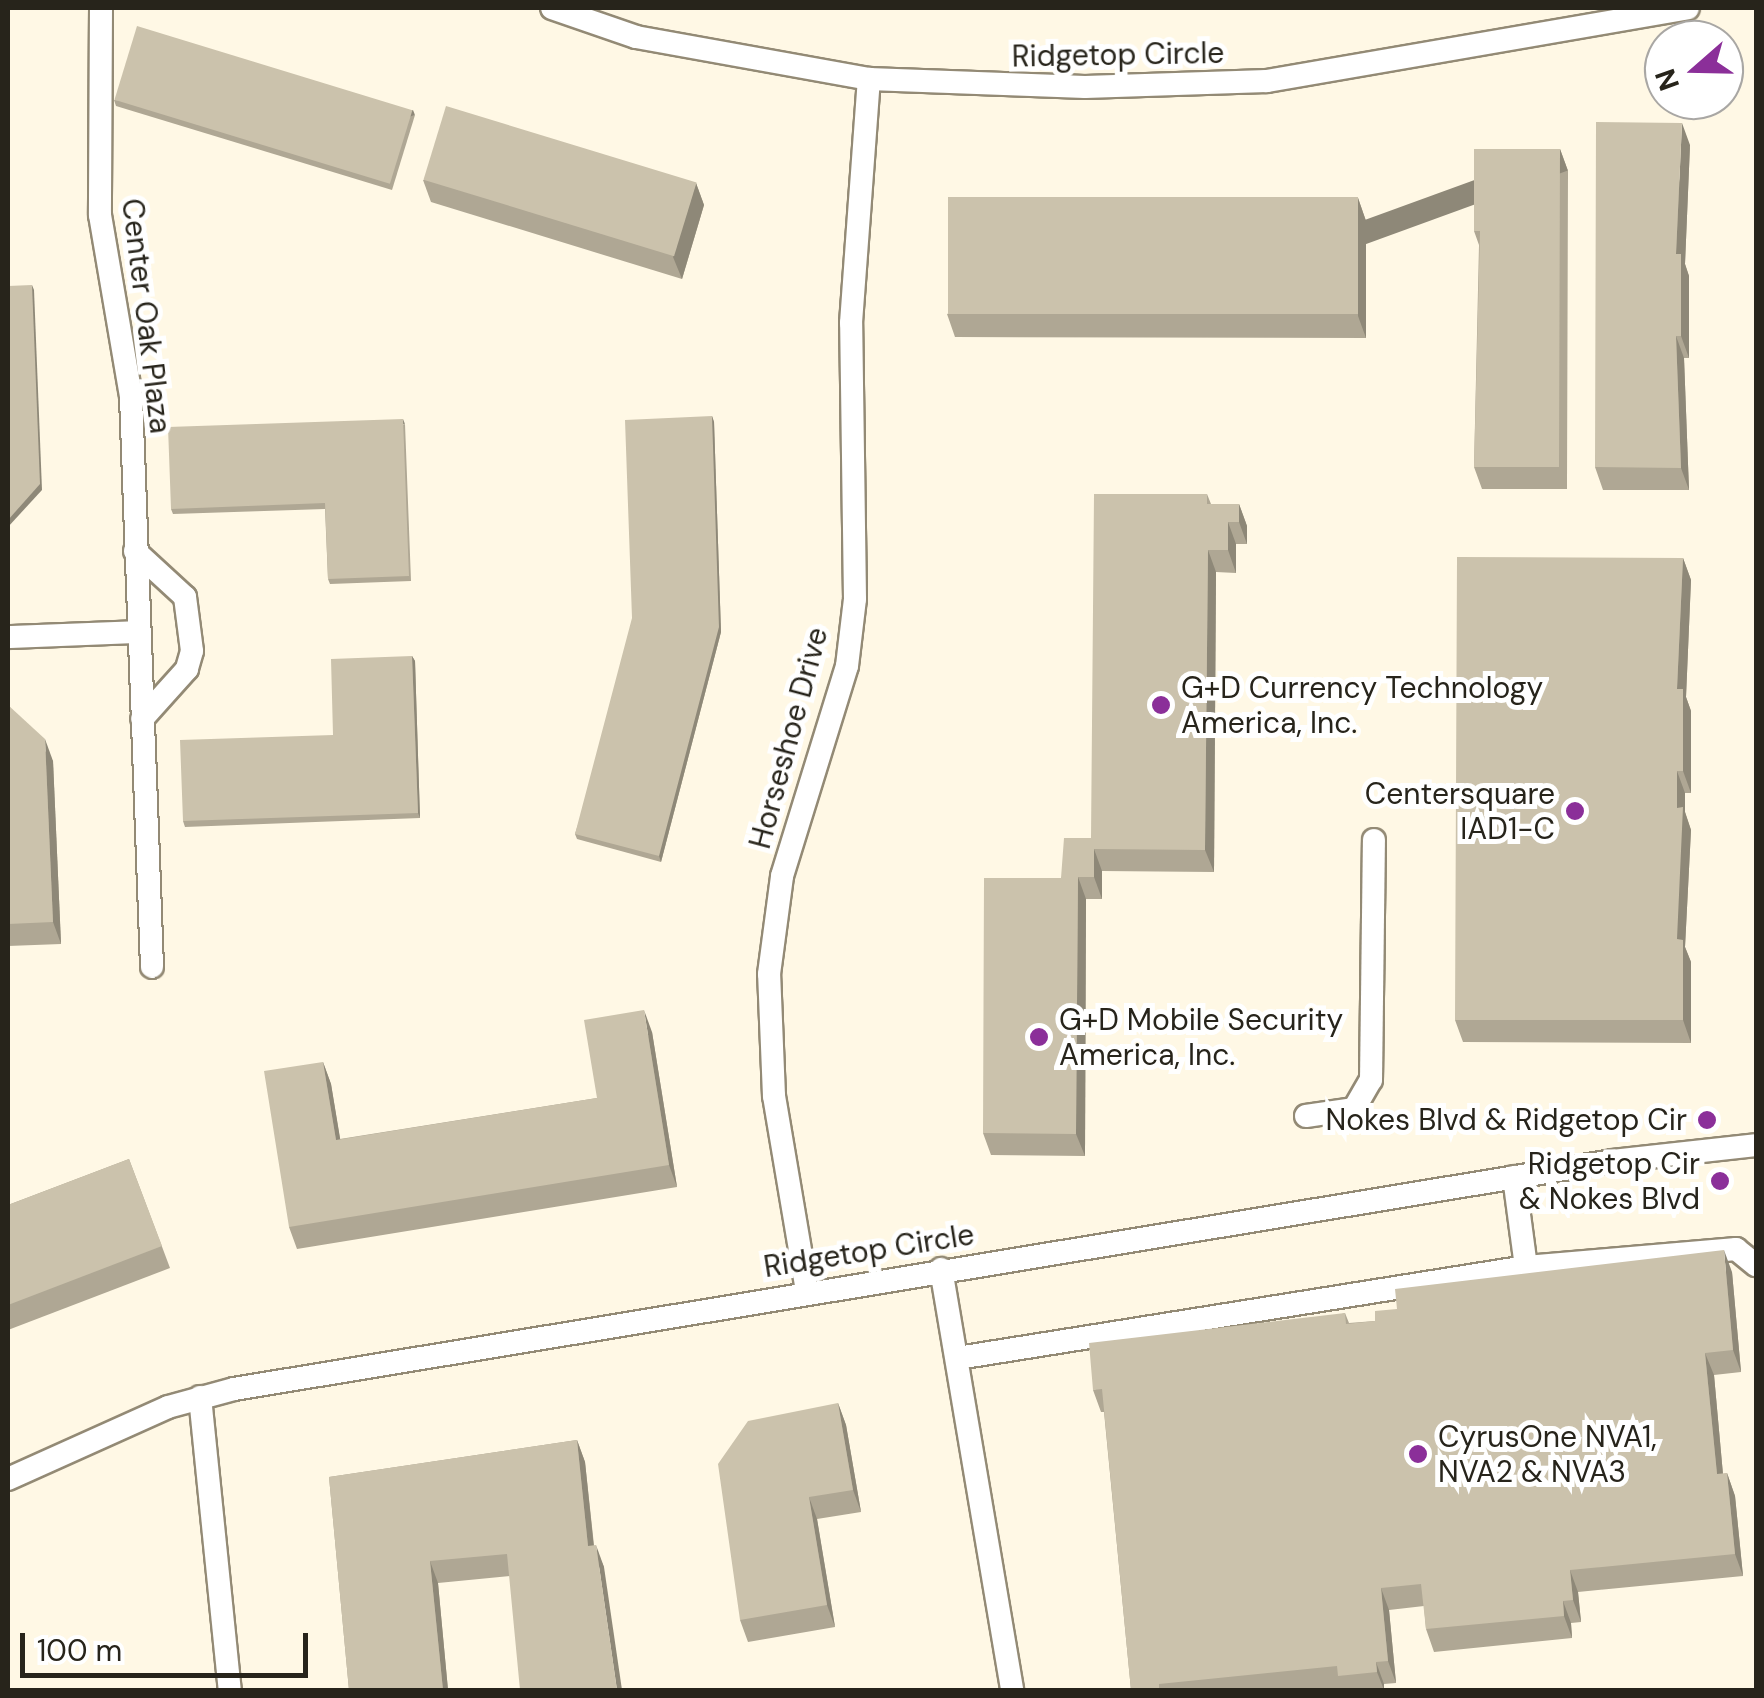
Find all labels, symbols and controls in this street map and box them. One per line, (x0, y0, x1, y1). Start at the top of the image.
north arrow (1644, 20, 1744, 120)
street label: Ridgetop Circle (1011, 35, 1225, 75)
text: N (1646, 64, 1688, 96)
street label: Center Oak Plaza (114, 197, 178, 435)
street label: Horseshoe Drive (742, 623, 836, 853)
place label: G+D Currency Technology America, Inc. (1181, 670, 1543, 740)
marker: G+D Currency Technology America, Inc. (1150, 694, 1172, 716)
place label: Centersquare IAD1-C (1365, 776, 1555, 846)
marker: Centersquare IAD1-C (1564, 800, 1586, 822)
place label: G+D Mobile Security America, Inc. (1059, 1002, 1343, 1072)
marker: G+D Mobile Security America, Inc. (1028, 1026, 1050, 1048)
place label: Nokes Blvd & Ridgetop Cir (1326, 1102, 1687, 1138)
marker: Nokes Blvd & Ridgetop Cir (1696, 1109, 1718, 1131)
place label: Ridgetop Cir & Nokes Blvd (1519, 1146, 1700, 1216)
marker: Ridgetop Cir & Nokes Blvd (1709, 1170, 1731, 1192)
street label: Ridgetop Circle (761, 1217, 977, 1285)
place label: CyrusOne NVA1, NVA2 & NVA3 (1438, 1419, 1657, 1490)
marker: CyrusOne NVA1, NVA2 & NVA3 (1407, 1443, 1429, 1465)
scale bar (25, 1613, 312, 1675)
text: 100 m (37, 1631, 122, 1670)

